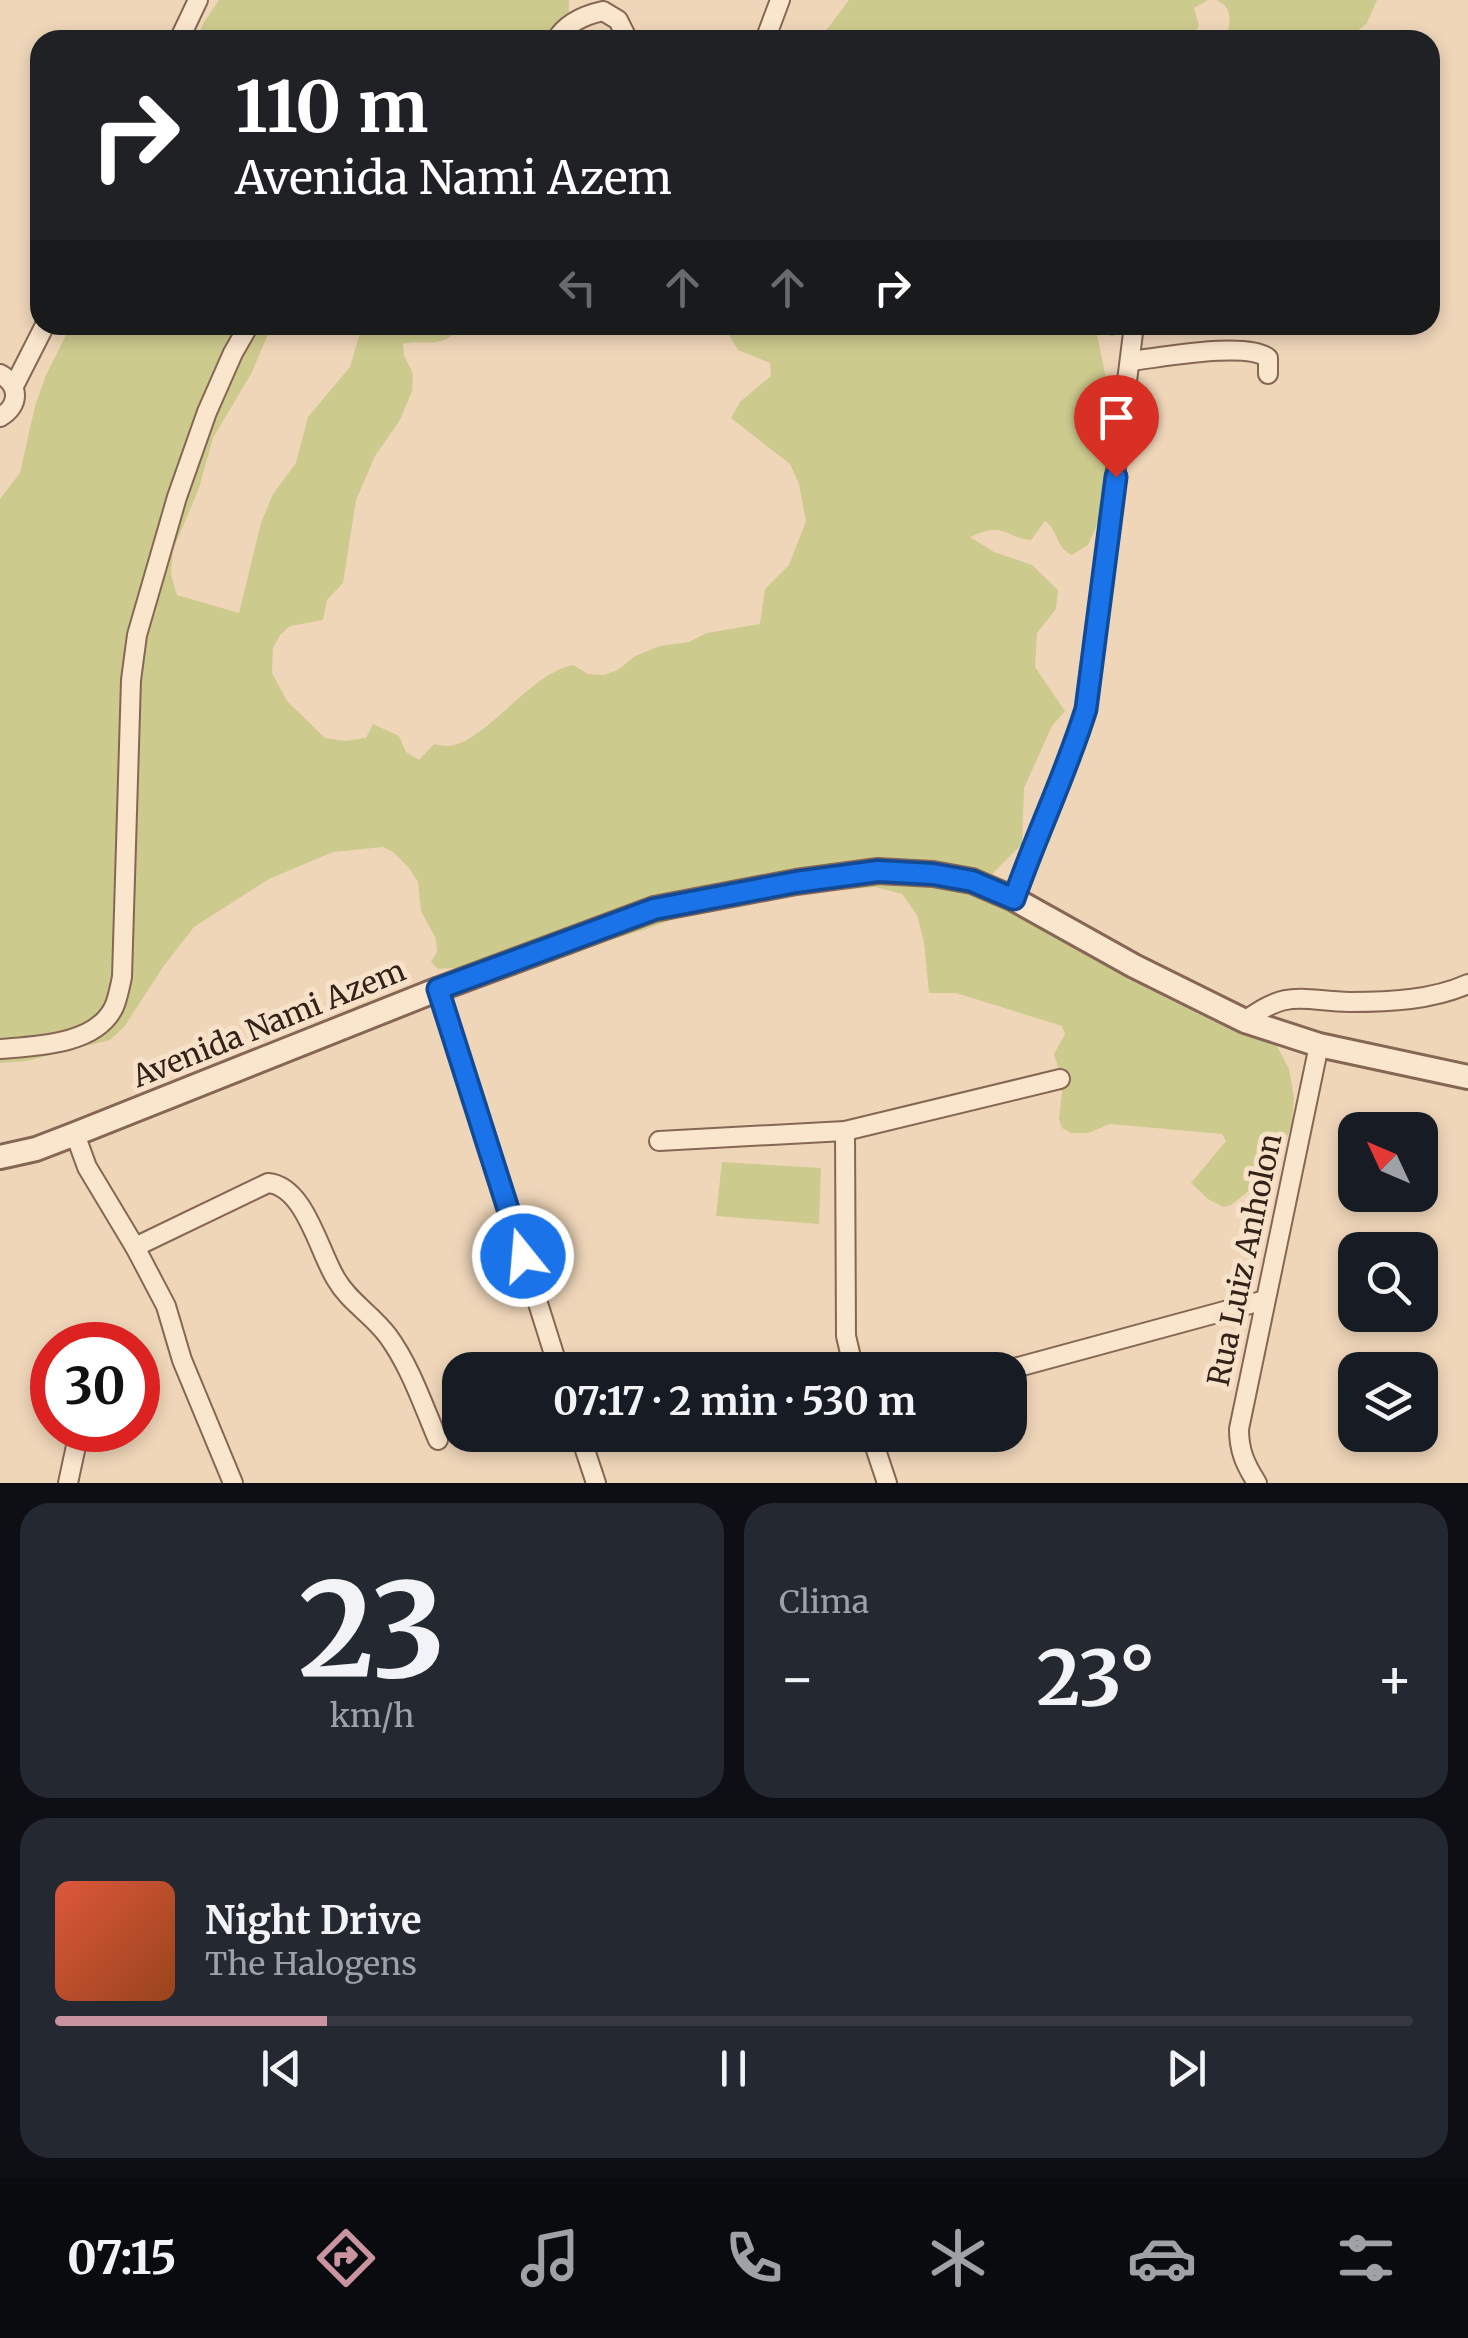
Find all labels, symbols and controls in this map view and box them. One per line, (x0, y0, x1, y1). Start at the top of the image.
text: 110 m (235, 63, 428, 151)
icon: right (70, 70, 200, 200)
text: Avenida Nami Azem (235, 150, 672, 206)
icon: left (550, 260, 605, 315)
icon: ahead (655, 260, 710, 315)
icon: ahead (760, 260, 815, 315)
icon: right (865, 260, 920, 315)
pin (1074, 375, 1159, 478)
icon: arrive (1089, 390, 1144, 445)
street label: Avenida Nami Azem (126, 951, 411, 1096)
north arrow (1338, 1112, 1438, 1212)
map controls (1338, 1112, 1438, 1452)
street label: Rua Luiz Anholon (1199, 1130, 1289, 1390)
position arrow (471, 1204, 575, 1308)
button: search (1338, 1232, 1438, 1332)
speed limit sign: 30 (30, 1322, 160, 1452)
button: layers (1338, 1352, 1438, 1452)
text: 07:17 · 2 min · 530 m (553, 1378, 916, 1425)
text: 23 (298, 1549, 446, 1712)
text: Clima (779, 1582, 869, 1622)
text: 23° (1037, 1631, 1155, 1725)
text: − (779, 1644, 816, 1713)
text: + (1376, 1644, 1413, 1713)
text: km/h (330, 1696, 414, 1736)
text: Night Drive (205, 1897, 422, 1944)
text: The Halogens (205, 1944, 417, 1984)
icon: previous (254, 2041, 309, 2096)
icon: pause (706, 2041, 761, 2096)
icon: next (1159, 2041, 1214, 2096)
icon: directions (311, 2223, 381, 2293)
icon: music (515, 2223, 585, 2293)
icon: phone (719, 2223, 789, 2293)
icon: climate (923, 2223, 993, 2293)
icon: car (1127, 2223, 1197, 2293)
icon: filters (1331, 2223, 1401, 2293)
text: 07:15 (67, 2230, 177, 2286)

